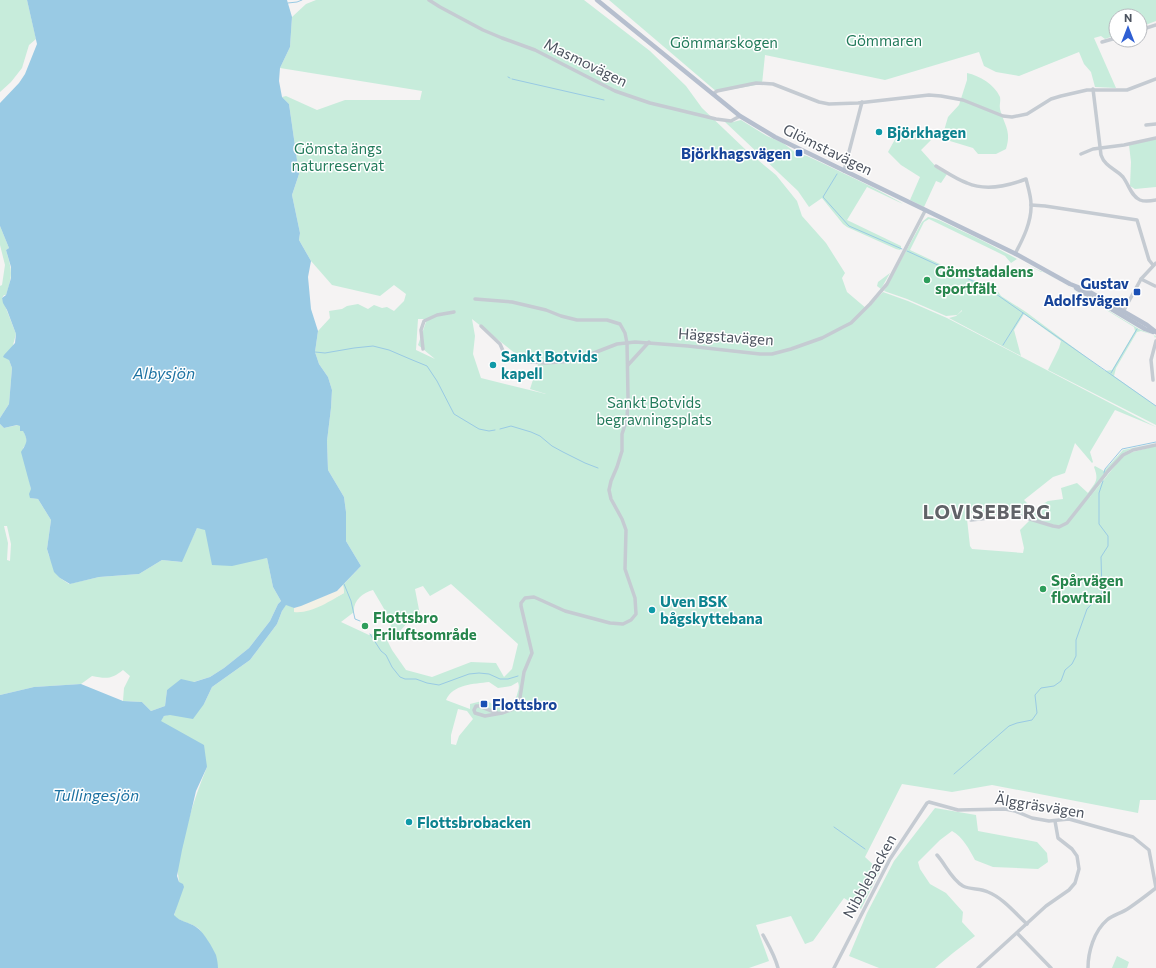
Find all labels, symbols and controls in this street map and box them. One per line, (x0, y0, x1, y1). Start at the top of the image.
north arrow (1108, 8, 1148, 48)
text: N (1124, 11, 1132, 24)
park label: Gömmaren (846, 31, 922, 49)
park label: Gömmarskogen (670, 33, 778, 51)
street label: Masmovägen (541, 34, 631, 90)
street label: Glömstavägen (780, 120, 876, 178)
place label: Björkhagen (887, 123, 966, 141)
marker: Björkhagen (874, 127, 884, 137)
park label: Gömsta ängs naturreservat (292, 139, 384, 174)
place label: Björkhagsvägen (681, 144, 791, 162)
marker: Björkhagsvägen (794, 148, 804, 158)
place label: Gömstadalens sportfält (935, 262, 1033, 297)
place label: Gustav Adolfsvägen (1043, 274, 1129, 309)
marker: Gömstadalens sportfält (922, 275, 932, 285)
marker: Gustav Adolfsvägen (1132, 287, 1142, 297)
street label: Häggstavägen (678, 324, 774, 348)
place label: Sankt Botvids kapell (501, 347, 598, 382)
marker: Sankt Botvids kapell (488, 360, 498, 370)
water label: Albysjön (132, 363, 195, 382)
park label: Sankt Botvids begravningsplats (596, 393, 712, 428)
district label: LOVISEBERG (923, 500, 1051, 523)
place label: Spårvägen flowtrail (1051, 571, 1123, 606)
marker: Spårvägen flowtrail (1038, 584, 1048, 594)
place label: Uven BSK bågskyttebana (660, 592, 763, 627)
marker: Uven BSK bågskyttebana (647, 605, 657, 615)
place label: Flottsbro Friluftsområde (373, 608, 477, 643)
marker: Flottsbro Friluftsområde (360, 621, 370, 631)
place label: Flottsbro (492, 695, 557, 713)
marker: Flottsbro (479, 699, 489, 709)
water label: Tullingesjön (53, 785, 139, 804)
street label: Älggräsvägen (994, 789, 1086, 821)
place label: Flottsbrobacken (417, 813, 531, 831)
marker: Flottsbrobacken (404, 817, 414, 827)
street label: Nibblebacken (839, 831, 899, 921)

